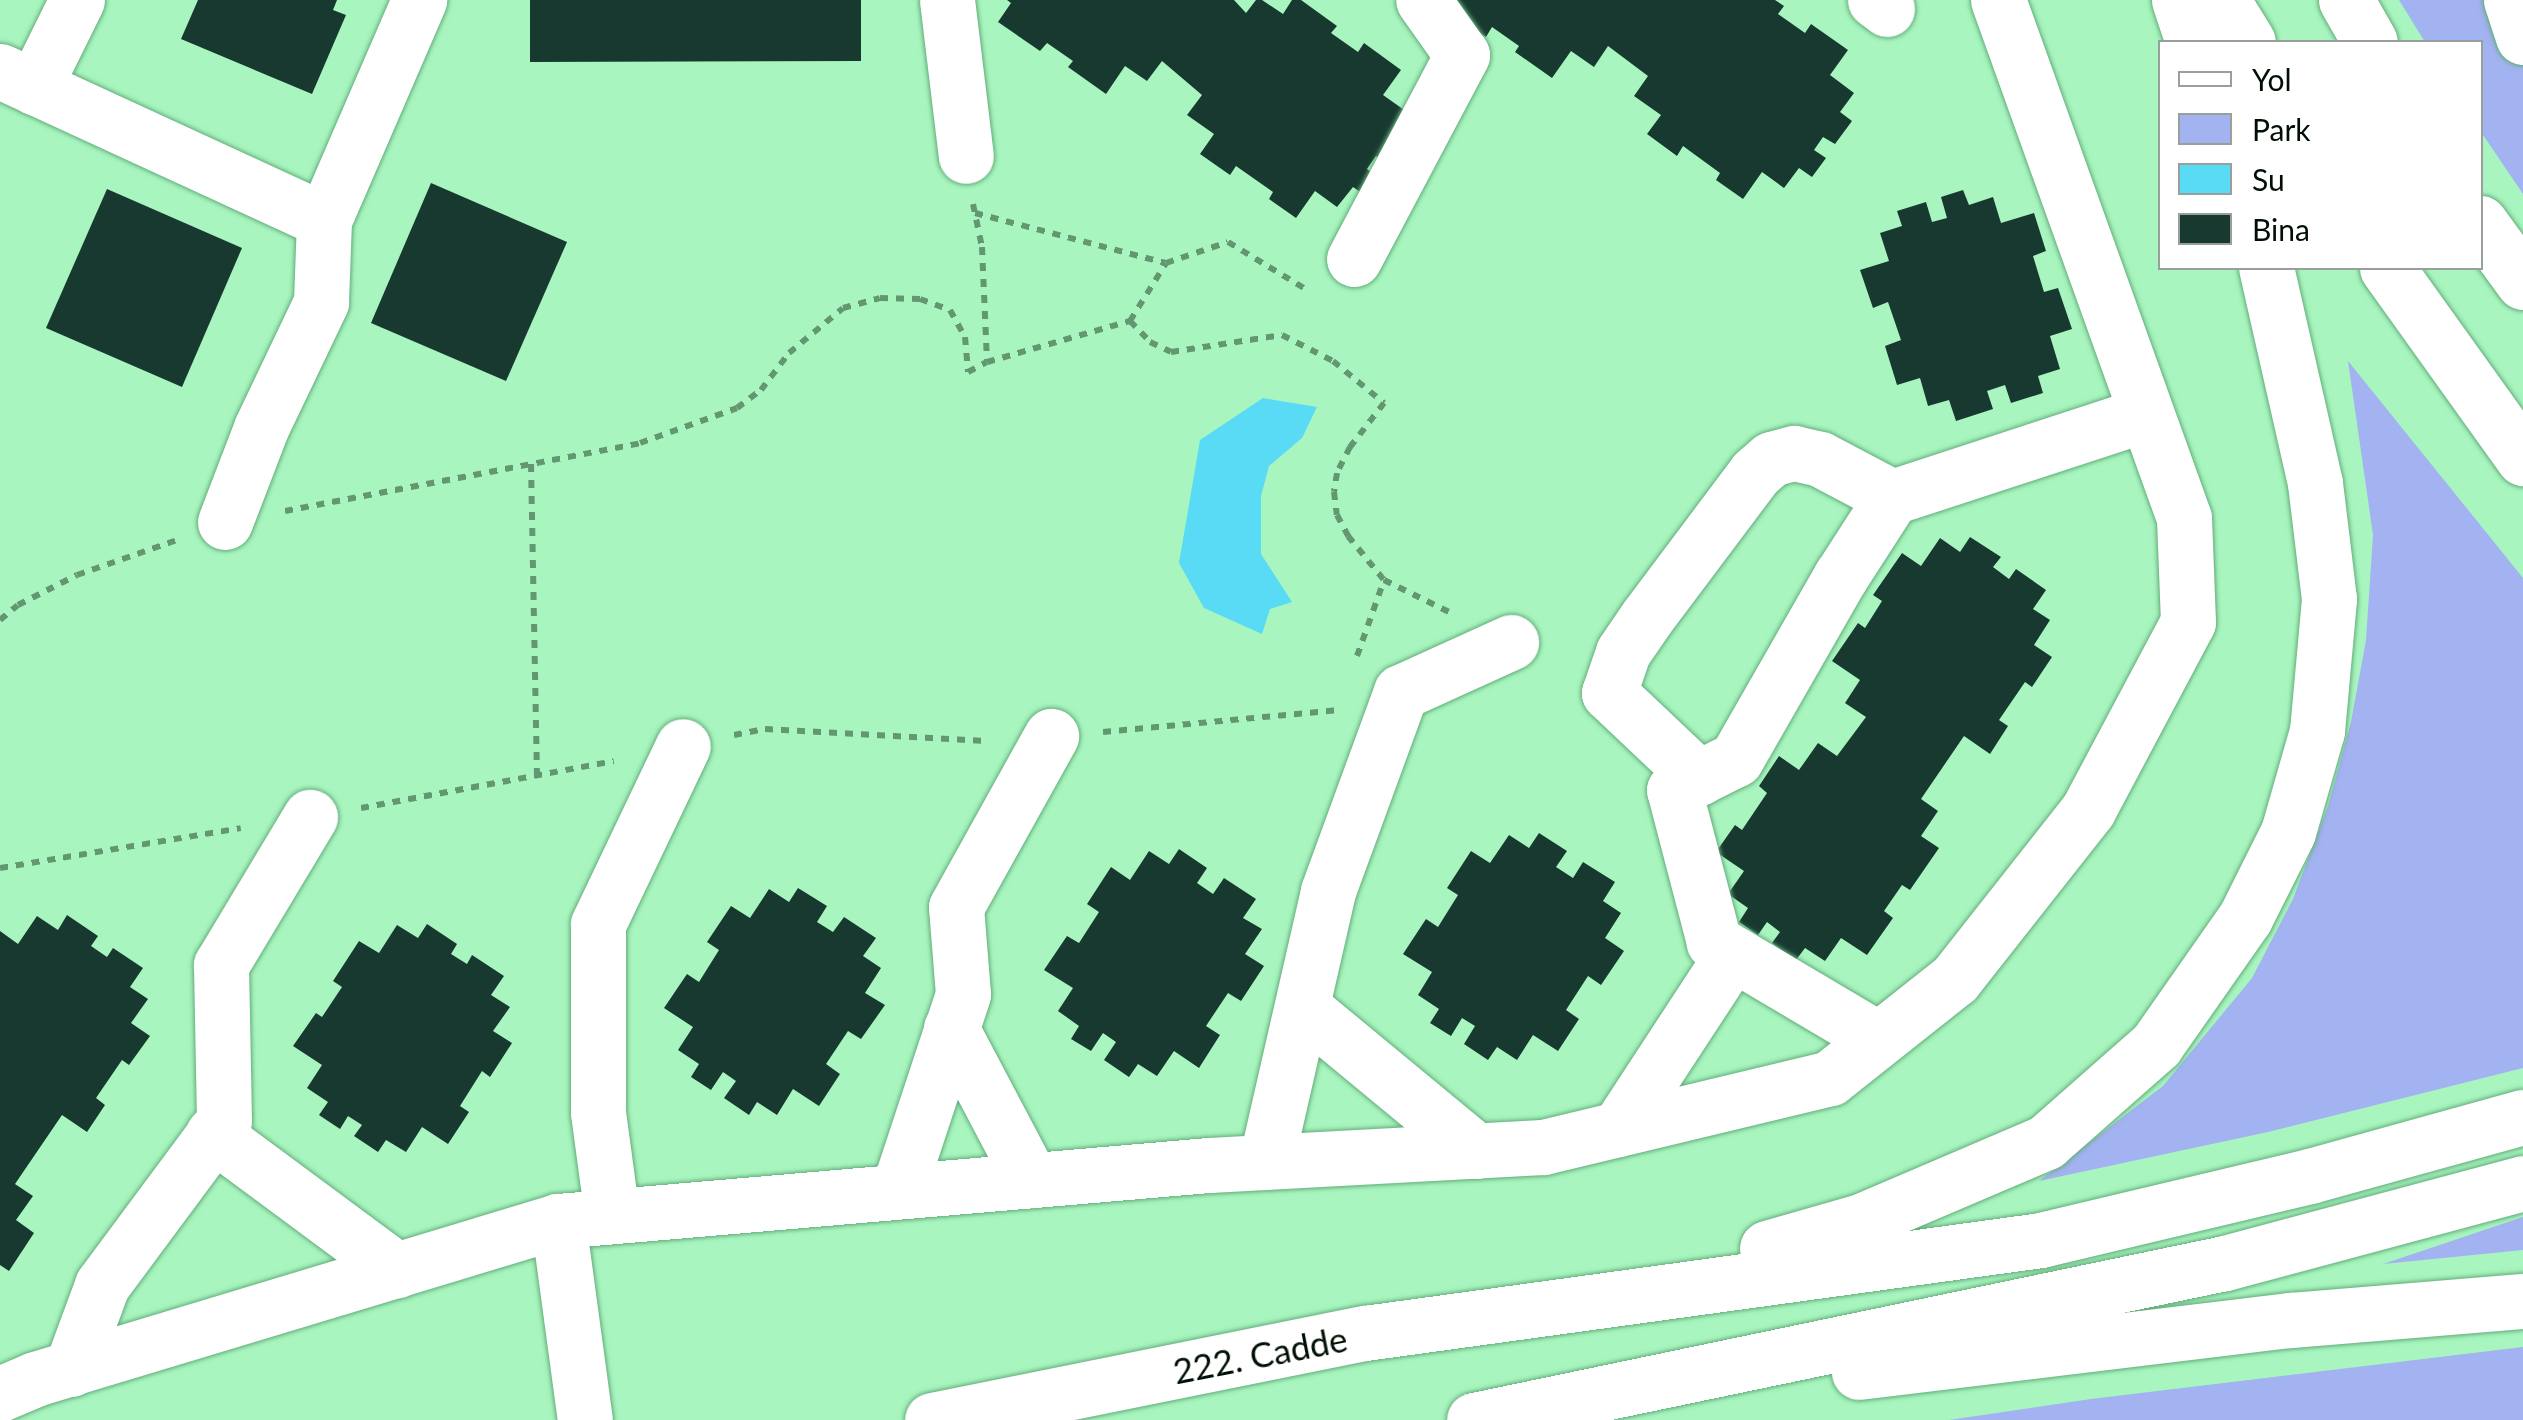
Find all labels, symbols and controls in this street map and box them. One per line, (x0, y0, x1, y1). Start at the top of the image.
legend (2158, 40, 2483, 270)
text: Yol (2252, 61, 2292, 97)
text: Park (2252, 111, 2311, 147)
text: Su (2252, 161, 2285, 197)
text: Bina (2252, 211, 2310, 247)
street label: 222. Cadde (1169, 1317, 1351, 1391)

